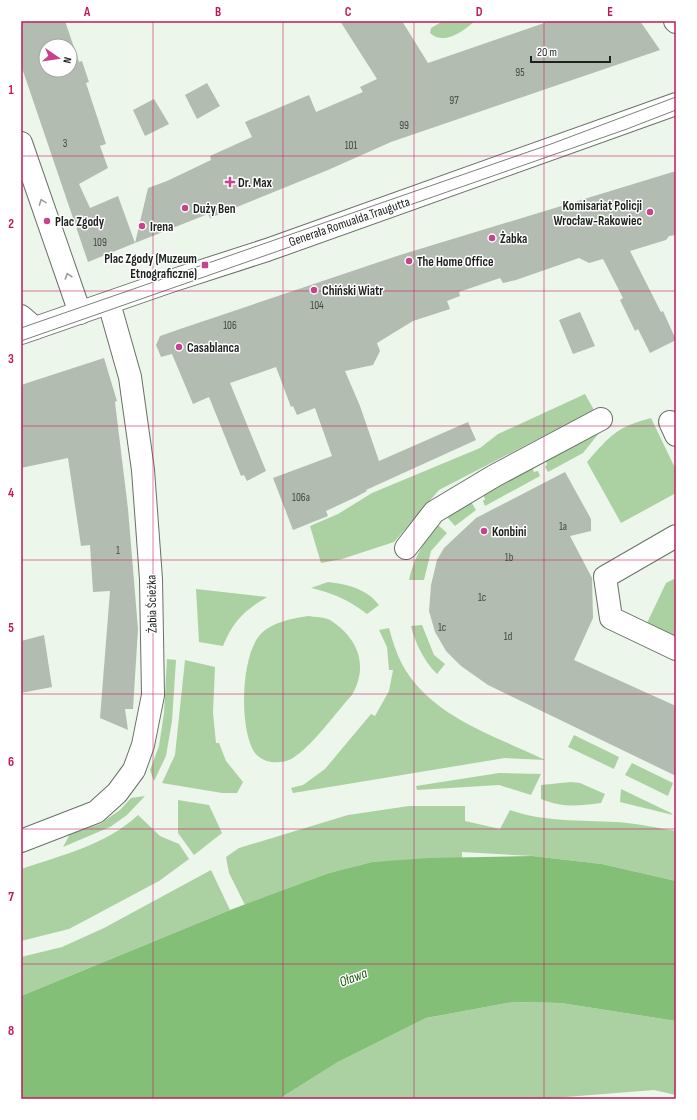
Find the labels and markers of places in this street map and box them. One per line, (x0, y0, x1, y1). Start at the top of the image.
place label: Dr. Max (238, 175, 273, 191)
marker: Dr. Max (225, 177, 235, 187)
place label: Komisariat Policji Wrocław-Rakowiec (553, 198, 643, 229)
place label: Duży Ben (193, 201, 236, 217)
marker: Duży Ben (180, 203, 190, 213)
marker: Komisariat Policji Wrocław-Rakowiec (645, 207, 655, 217)
place label: Plac Zgody (55, 214, 105, 230)
marker: Plac Zgody (42, 216, 52, 226)
place label: Irena (150, 219, 173, 235)
marker: Irena (137, 221, 147, 231)
place label: Żabka (500, 231, 527, 247)
marker: Żabka (487, 233, 497, 243)
place label: Plac Zgody (Muzeum Etnograficzne) (104, 251, 197, 282)
place label: The Home Office (417, 254, 494, 270)
marker: The Home Office (404, 256, 414, 266)
marker: Plac Zgody (Muzeum Etnograficzne) (200, 260, 210, 270)
place label: Chiński Wiatr (322, 283, 383, 299)
marker: Chiński Wiatr (309, 285, 319, 295)
place label: Casablanca (187, 340, 239, 356)
marker: Casablanca (174, 342, 184, 352)
place label: Konbini (492, 524, 527, 540)
marker: Konbini (479, 526, 489, 536)

